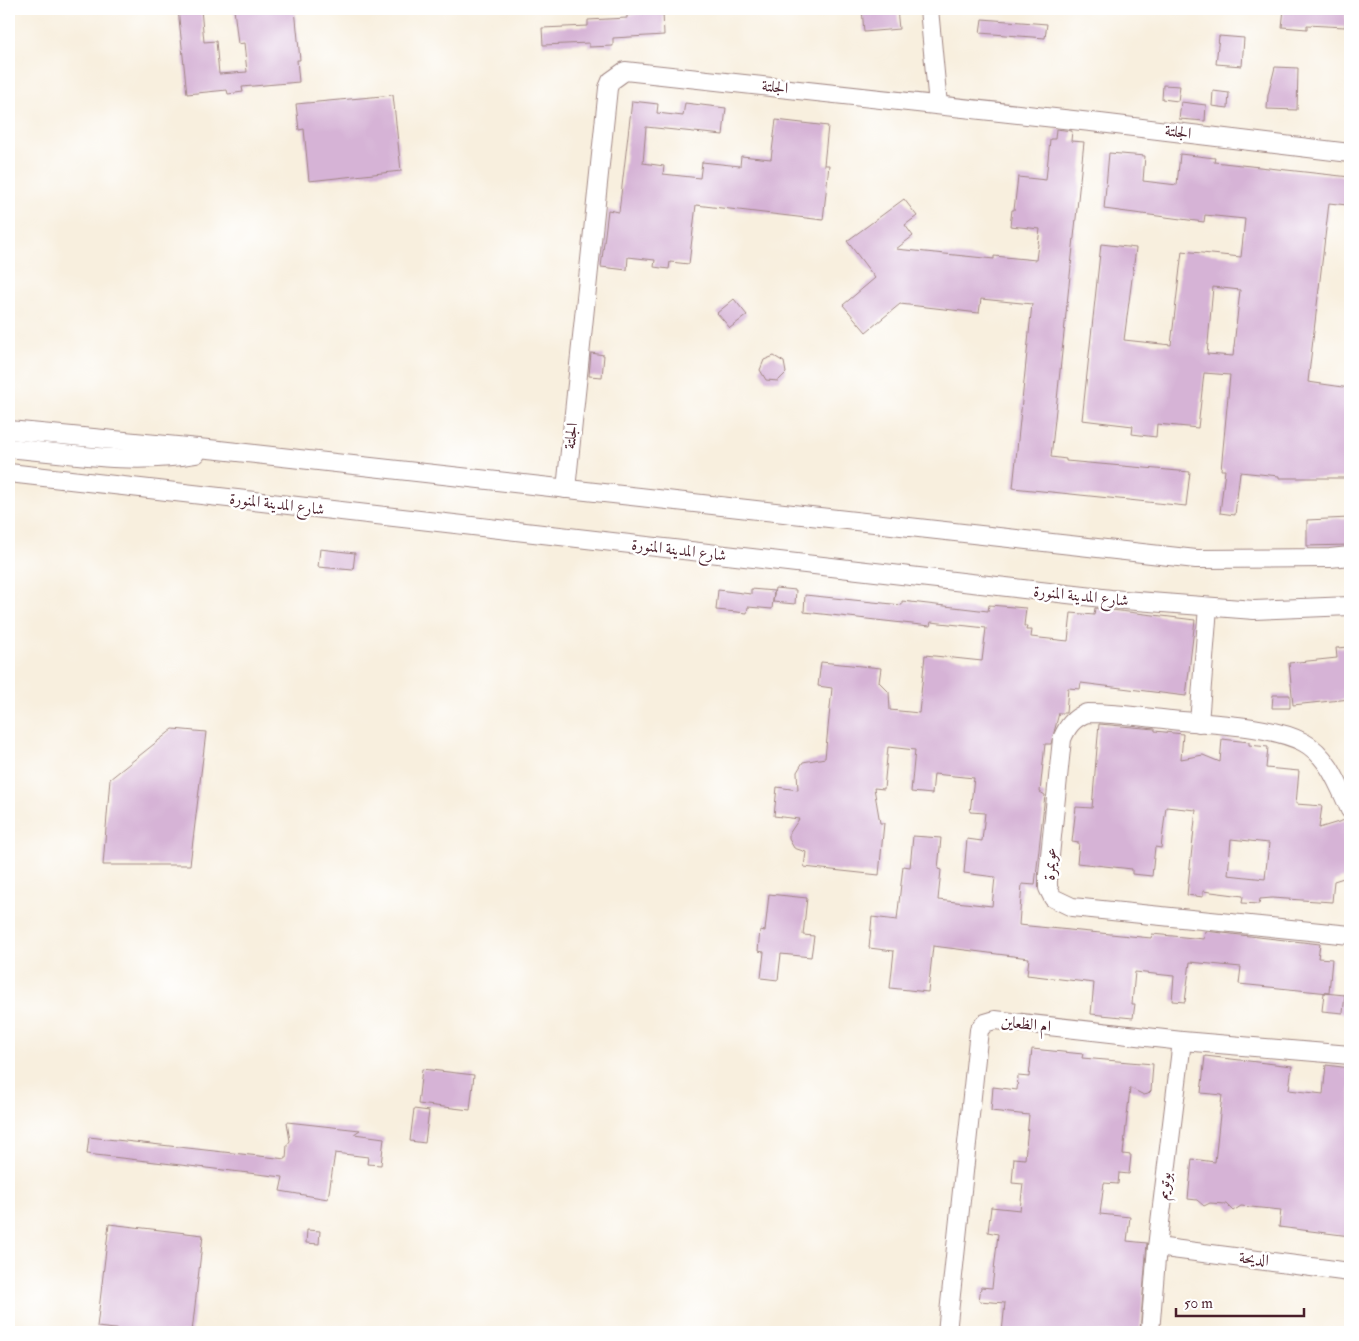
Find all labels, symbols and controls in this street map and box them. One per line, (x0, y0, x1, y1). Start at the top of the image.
street label: الجلتة (761, 76, 789, 98)
street label: الجلتة (1164, 120, 1192, 144)
street label: الجلتة (560, 422, 582, 450)
street label: شارع المدينة المنورة (228, 488, 326, 523)
street label: شارع المدينة المنورة (630, 534, 728, 569)
street label: شارع المدينة المنورة (1032, 581, 1130, 614)
street label: عويمرة (1039, 847, 1061, 881)
street label: ام الظعاين (1000, 1011, 1052, 1041)
street label: بوتويم (1152, 1171, 1180, 1202)
street label: الديحة (1238, 1247, 1270, 1271)
scale bar (1176, 1286, 1304, 1318)
text: 50 m (1184, 1294, 1213, 1313)

